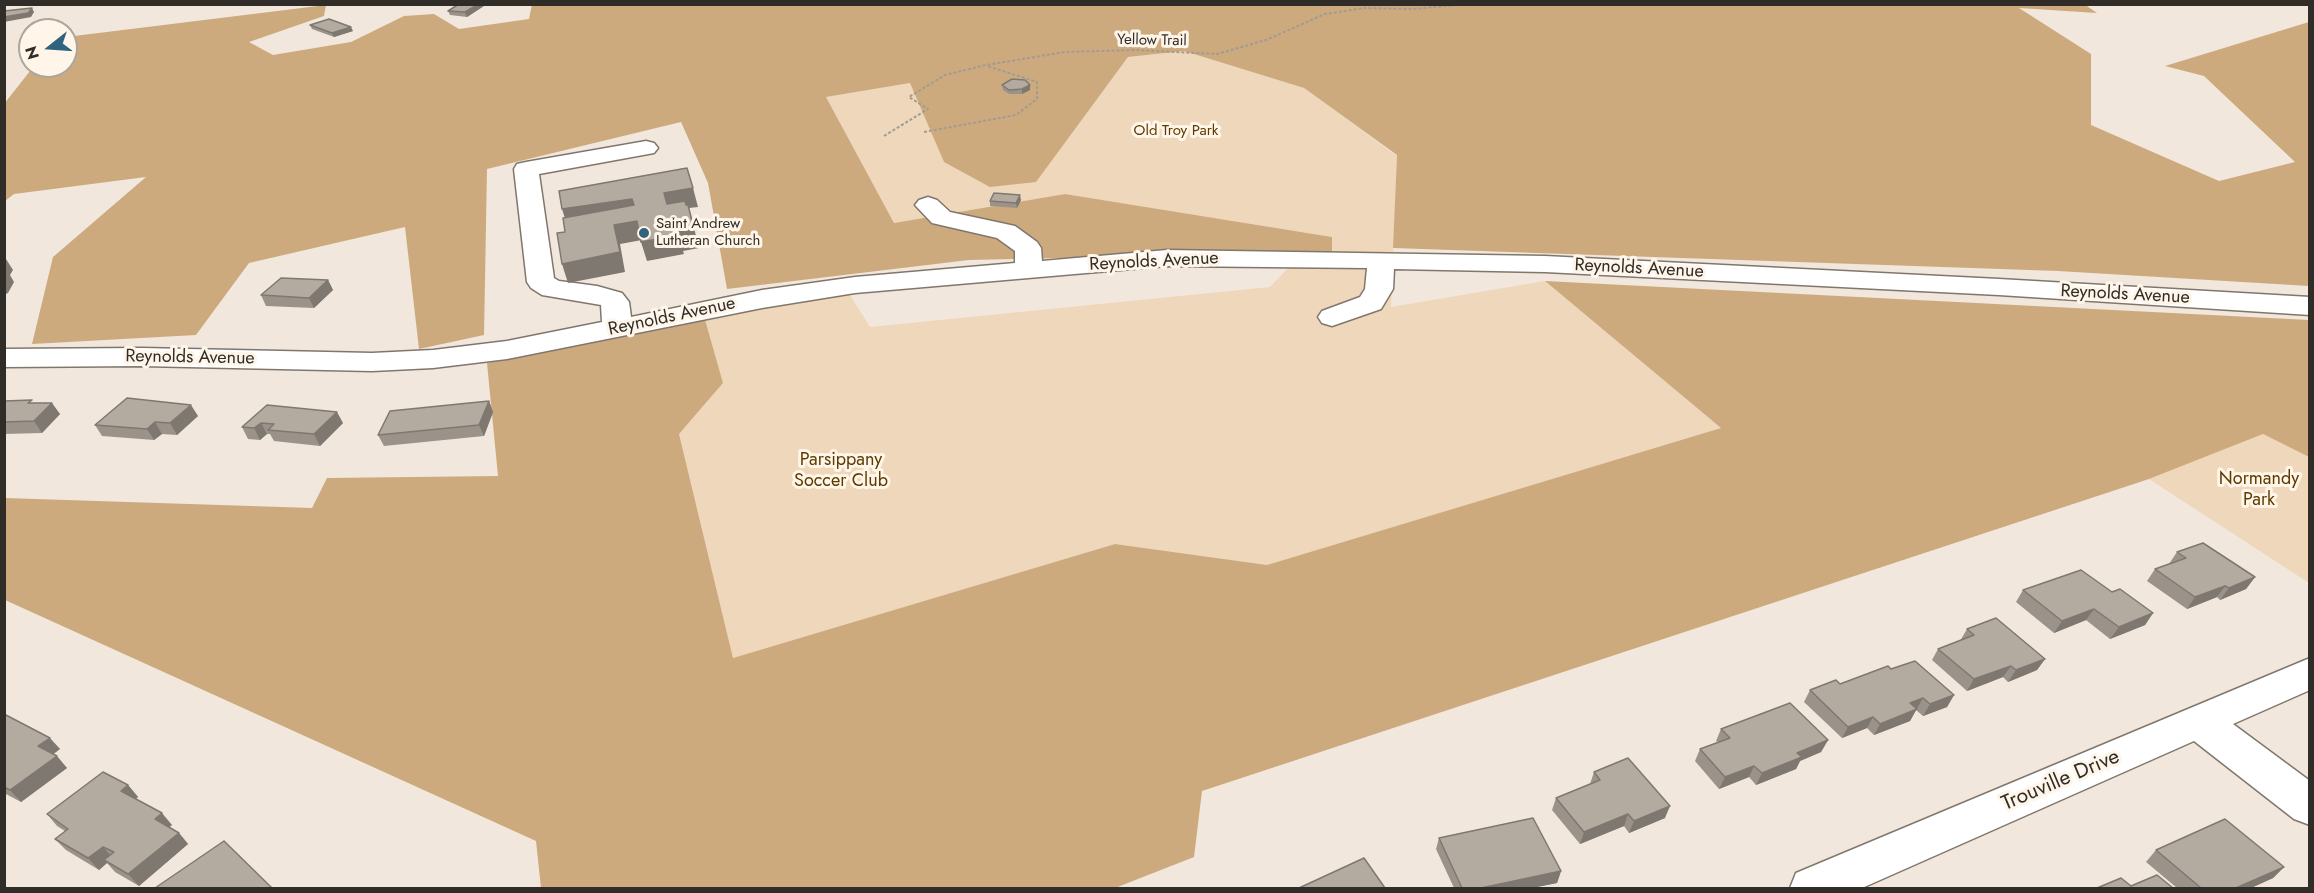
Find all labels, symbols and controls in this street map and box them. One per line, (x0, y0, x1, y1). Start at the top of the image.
north arrow (18, 18, 78, 78)
street label: Yellow Trail (1117, 31, 1187, 51)
text: N (19, 43, 45, 62)
park label: Old Troy Park (1134, 122, 1218, 140)
place label: Saint Andrew Lutheran Church (656, 215, 760, 250)
marker: Saint Andrew Lutheran Church (637, 226, 651, 240)
street label: Reynolds Avenue (1089, 248, 1219, 276)
street label: Reynolds Avenue (1574, 255, 1704, 283)
street label: Reynolds Avenue (2060, 281, 2190, 309)
street label: Reynolds Avenue (606, 293, 738, 341)
street label: Reynolds Avenue (125, 346, 255, 370)
park label: Parsippany Soccer Club (794, 450, 888, 492)
park label: Normandy Park (2219, 469, 2299, 512)
street label: Trouville Drive (1998, 745, 2124, 817)

